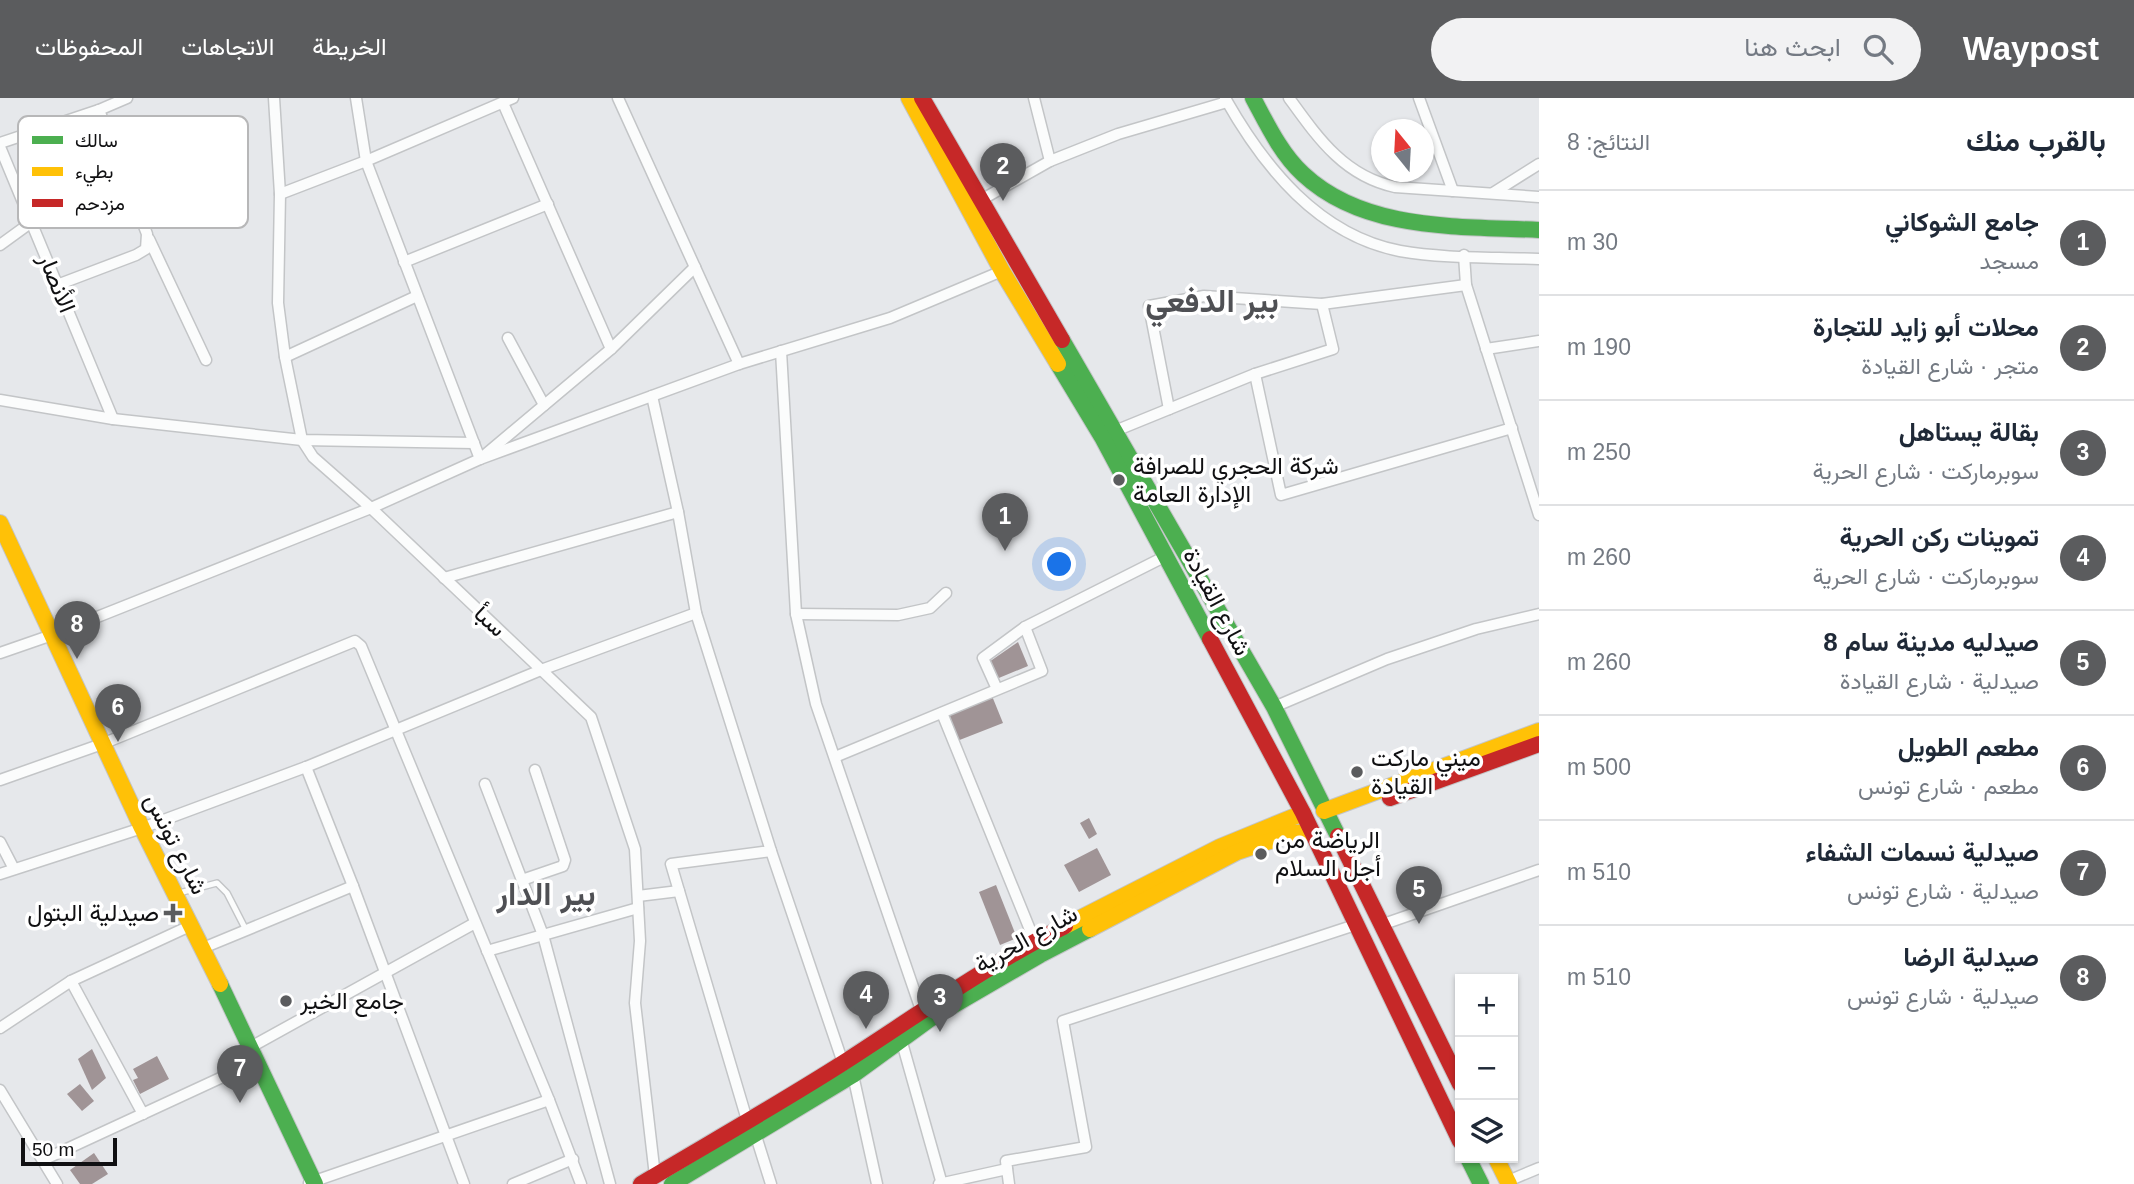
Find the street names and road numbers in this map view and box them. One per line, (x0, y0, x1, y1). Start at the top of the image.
street label: الأنصار (31, 248, 81, 317)
street label: شارع القيادة (1175, 544, 1257, 661)
street label: سبأ (468, 599, 512, 643)
street label: شارع تونس (137, 789, 213, 900)
street label: شارع الحرية (970, 899, 1083, 980)

